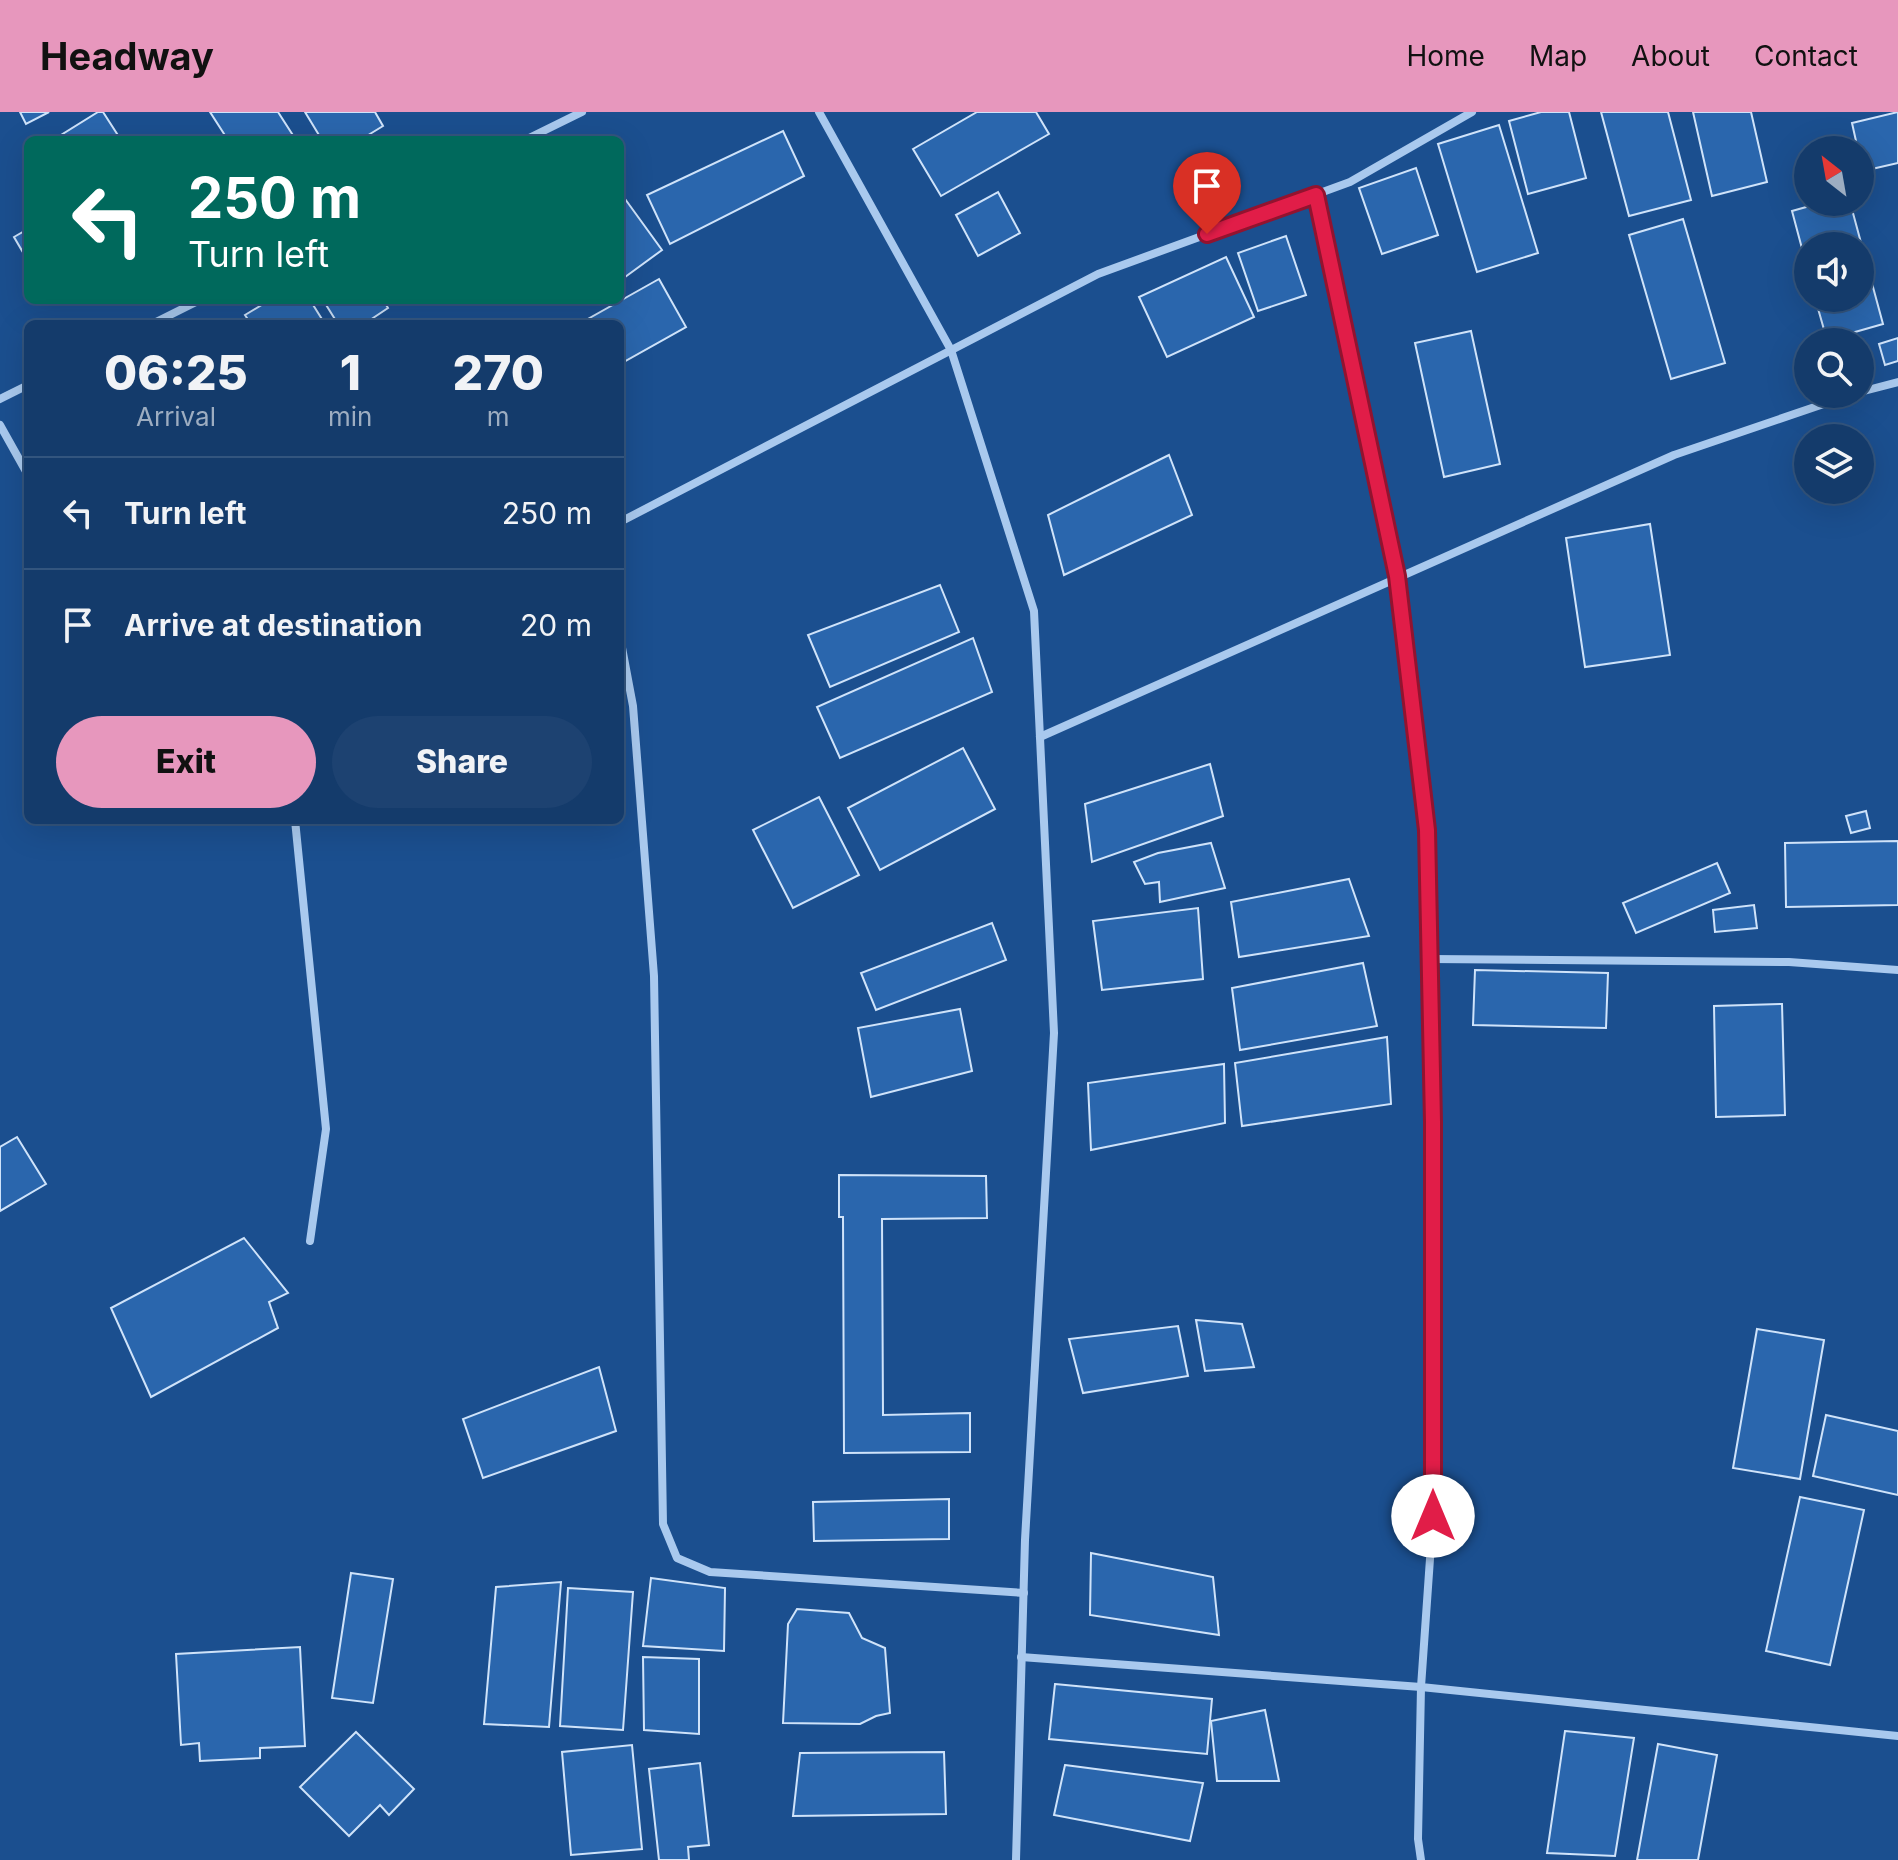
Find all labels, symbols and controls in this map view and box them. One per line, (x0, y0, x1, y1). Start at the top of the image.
text: Headway (40, 33, 214, 79)
text: Home (1406, 39, 1485, 73)
text: Map (1529, 39, 1587, 73)
text: About (1631, 39, 1710, 73)
text: Contact (1754, 39, 1858, 73)
north arrow (1794, 136, 1874, 216)
map controls (1794, 136, 1874, 504)
pin (1173, 152, 1241, 234)
text: 250 m (188, 164, 361, 232)
icon: arrive (1185, 164, 1229, 208)
icon: left (56, 168, 160, 272)
text: Turn left (188, 232, 329, 276)
button: sound (1794, 232, 1874, 312)
button: search (1794, 328, 1874, 408)
text: 06:25 (104, 343, 248, 402)
text: 1 (340, 343, 361, 402)
text: 270 (453, 343, 544, 402)
text: Arrival (136, 401, 216, 432)
text: min (328, 401, 372, 432)
text: m (487, 401, 510, 432)
button: layers (1794, 424, 1874, 504)
icon: left (56, 491, 100, 535)
text: Turn left (124, 495, 246, 531)
text: 250 m (502, 495, 592, 531)
icon: arrive (56, 603, 100, 647)
text: Arrive at destination (124, 607, 422, 643)
text: 20 m (520, 607, 592, 643)
button: Exit (56, 716, 316, 808)
button: Share (332, 716, 592, 808)
position arrow (1391, 1474, 1475, 1558)

